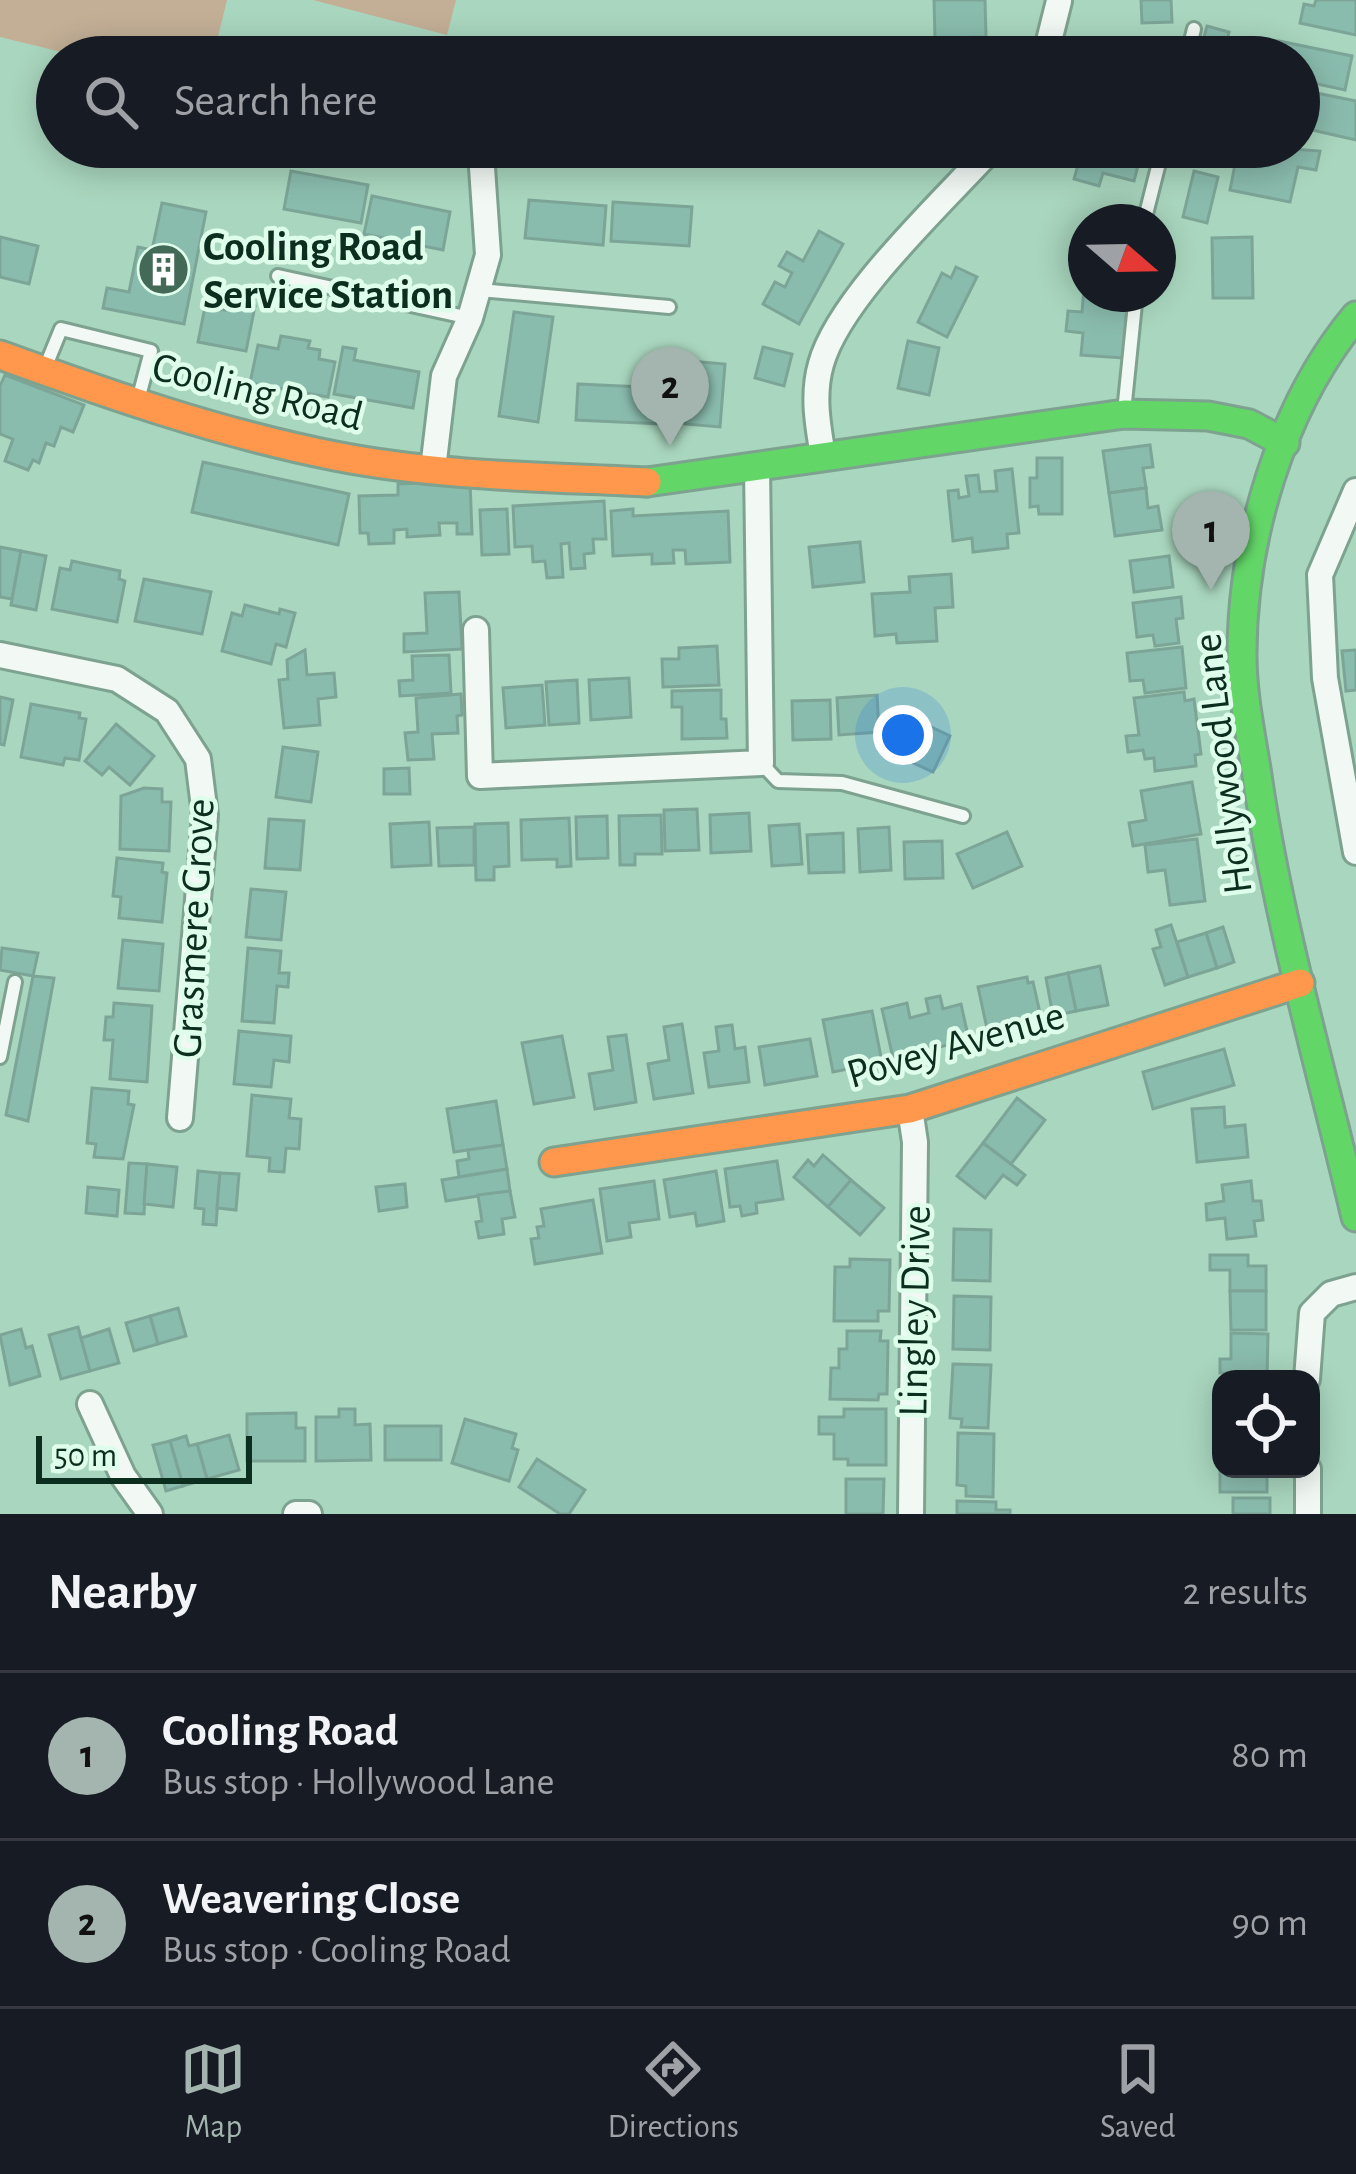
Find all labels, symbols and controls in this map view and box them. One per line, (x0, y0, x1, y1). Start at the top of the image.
search box (36, 36, 1320, 168)
icon: search (78, 69, 144, 135)
text: Search here (174, 79, 377, 124)
north arrow (1068, 204, 1176, 312)
place label: Cooling Road Service Station (203, 226, 453, 316)
building icon: Cooling Road Service Station (136, 241, 192, 297)
street label: Cooling Road (148, 346, 367, 438)
pin: 2 (631, 347, 709, 446)
pin: 1 (1172, 491, 1250, 590)
street label: Hollywood Lane (1186, 631, 1260, 896)
your location (873, 705, 933, 765)
street label: Grasmere Grove (166, 797, 222, 1059)
street label: Povey Avenue (842, 994, 1069, 1096)
street label: Lingley Drive (892, 1205, 938, 1417)
map controls (1212, 1370, 1320, 1478)
button: locate (1212, 1370, 1320, 1478)
scale bar (36, 1430, 252, 1483)
text: 50 m (54, 1440, 117, 1473)
text: Nearby (48, 1567, 197, 1618)
text: 2 results (1182, 1573, 1308, 1612)
text: Cooling Road (162, 1709, 398, 1754)
text: 1 (80, 1736, 94, 1775)
text: 80 m (1231, 1736, 1308, 1775)
text: Bus stop · Hollywood Lane (162, 1763, 554, 1802)
text: Weavering Close (162, 1877, 460, 1922)
text: 2 (78, 1904, 96, 1943)
text: 90 m (1231, 1904, 1308, 1943)
text: Bus stop · Cooling Road (162, 1931, 511, 1970)
tab: Map (180, 2036, 246, 2148)
tab: Directions (607, 2036, 739, 2148)
tab: Saved (1100, 2036, 1175, 2148)

